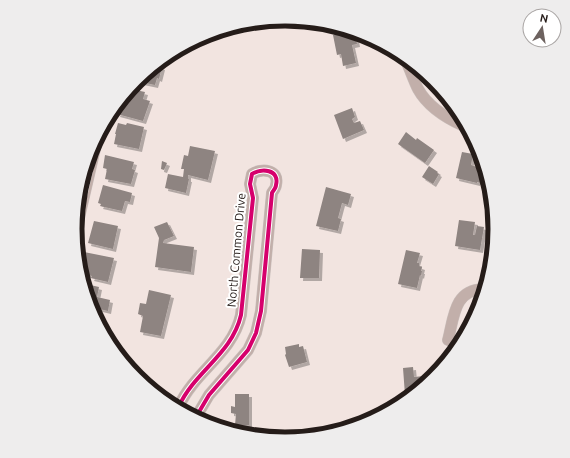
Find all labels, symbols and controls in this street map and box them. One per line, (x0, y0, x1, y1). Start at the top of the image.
north arrow (522, 8, 562, 48)
text: N (539, 11, 549, 25)
street label: North Common Drive (225, 192, 247, 308)

